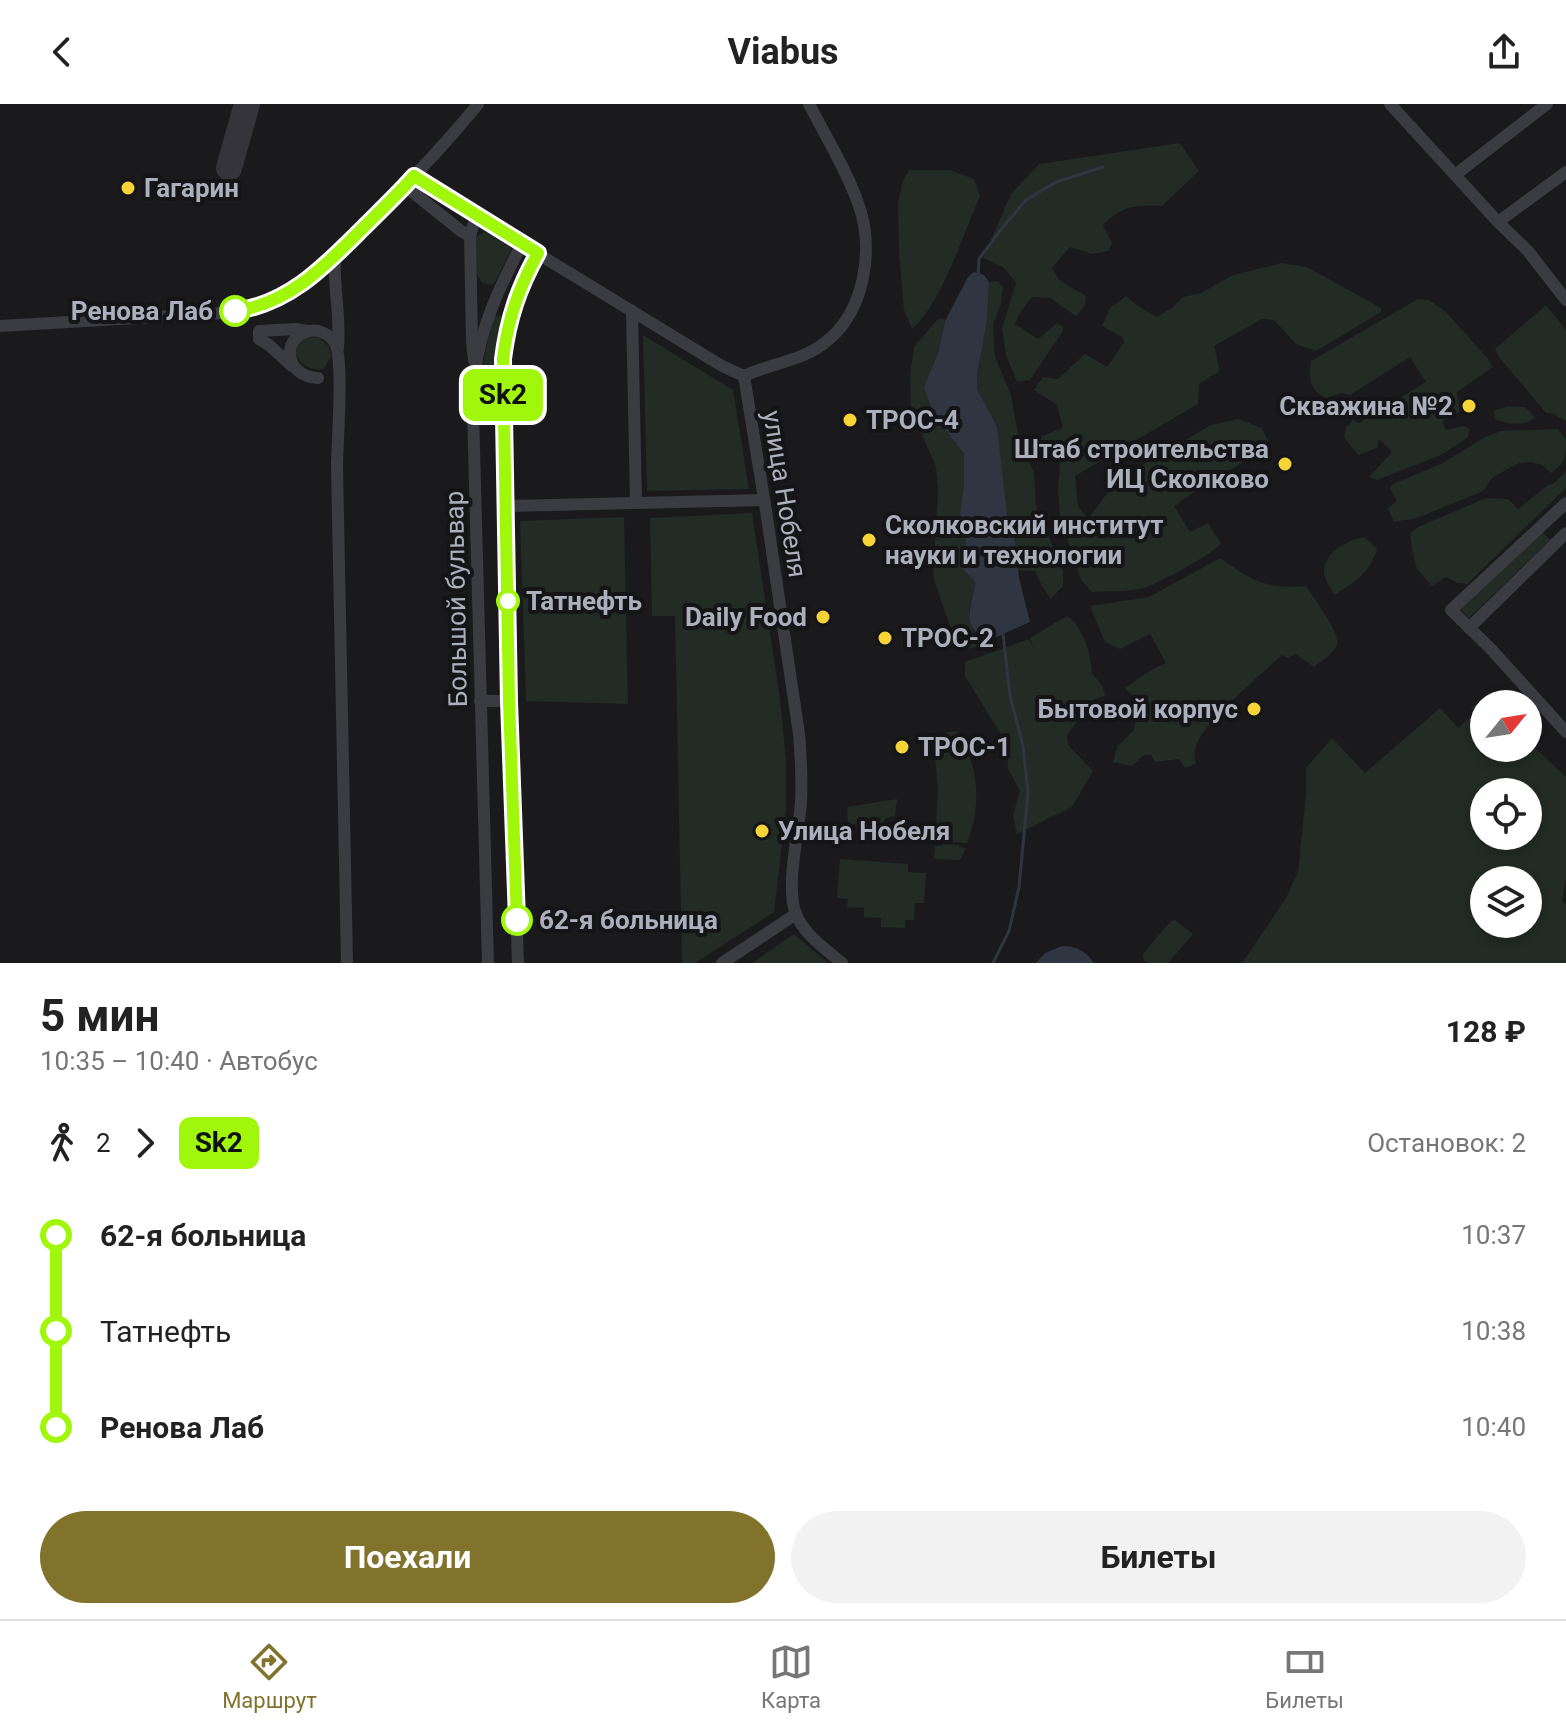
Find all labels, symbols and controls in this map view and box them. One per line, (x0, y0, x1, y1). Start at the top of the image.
icon: back (40, 30, 84, 74)
icon: share (1482, 30, 1526, 74)
text: Viabus (727, 31, 839, 73)
place label: Гагарин (144, 173, 239, 203)
marker: Гагарин (119, 179, 137, 197)
place label: Ренова Лаб (71, 296, 213, 326)
marker: Ренова Лаб (220, 296, 250, 326)
line badge: Sk2 (457, 369, 549, 421)
text: Sk2 (479, 378, 527, 411)
place label: Скважина №2 (1279, 391, 1453, 421)
marker: Скважина №2 (1460, 397, 1478, 415)
place label: TPOC-4 (866, 405, 959, 435)
street label: улица Нобеля (757, 408, 813, 580)
marker: TPOC-4 (841, 411, 859, 429)
place label: Штаб строительства ИЦ Сколково (1014, 434, 1269, 494)
marker: Штаб строительства ИЦ Сколково (1276, 455, 1294, 473)
street label: Большой бульвар (439, 491, 473, 707)
place label: Сколковский институт науки и технологии (885, 510, 1164, 570)
marker: Сколковский институт науки и технологии (860, 531, 878, 549)
place label: Татнефть (526, 586, 642, 616)
marker: Татнефть (497, 590, 519, 612)
place label: Daily Food (685, 602, 807, 632)
marker: Daily Food (814, 608, 832, 626)
place label: TPOC-2 (901, 623, 994, 653)
marker: TPOC-2 (876, 629, 894, 647)
north arrow (1470, 690, 1542, 762)
map controls (1470, 690, 1542, 938)
place label: Бытовой корпус (1038, 694, 1238, 724)
marker: Бытовой корпус (1245, 700, 1263, 718)
place label: TPOC-1 (918, 732, 1011, 762)
marker: TPOC-1 (893, 738, 911, 756)
button: locate (1470, 778, 1542, 850)
place label: Улица Нобеля (778, 816, 950, 846)
marker: Улица Нобеля (753, 822, 771, 840)
button: layers (1470, 866, 1542, 938)
marker: 62-я больница (502, 905, 532, 935)
place label: 62-я больница (539, 905, 718, 935)
text: 5 мин (40, 990, 159, 1042)
text: 128 ₽ (1446, 1014, 1526, 1049)
text: 10:35 – 10:40 · Автобус (40, 1046, 318, 1076)
icon: walk (40, 1121, 84, 1165)
icon: forward (123, 1121, 167, 1165)
text: Sk2 (195, 1126, 243, 1159)
text: 2 (96, 1128, 111, 1158)
text: Остановок: 2 (1367, 1128, 1526, 1158)
text: 62-я больница (100, 1218, 306, 1253)
text: 10:37 (1461, 1220, 1526, 1250)
text: Татнефть (100, 1314, 231, 1349)
text: 10:38 (1461, 1316, 1526, 1346)
text: Ренова Лаб (100, 1410, 264, 1445)
text: 10:40 (1461, 1412, 1526, 1442)
button: Поехали (40, 1511, 775, 1603)
button: Билеты (791, 1511, 1526, 1603)
tab: Маршрут (222, 1640, 317, 1713)
tab: Карта (761, 1640, 821, 1713)
tab: Билеты (1265, 1640, 1344, 1713)

